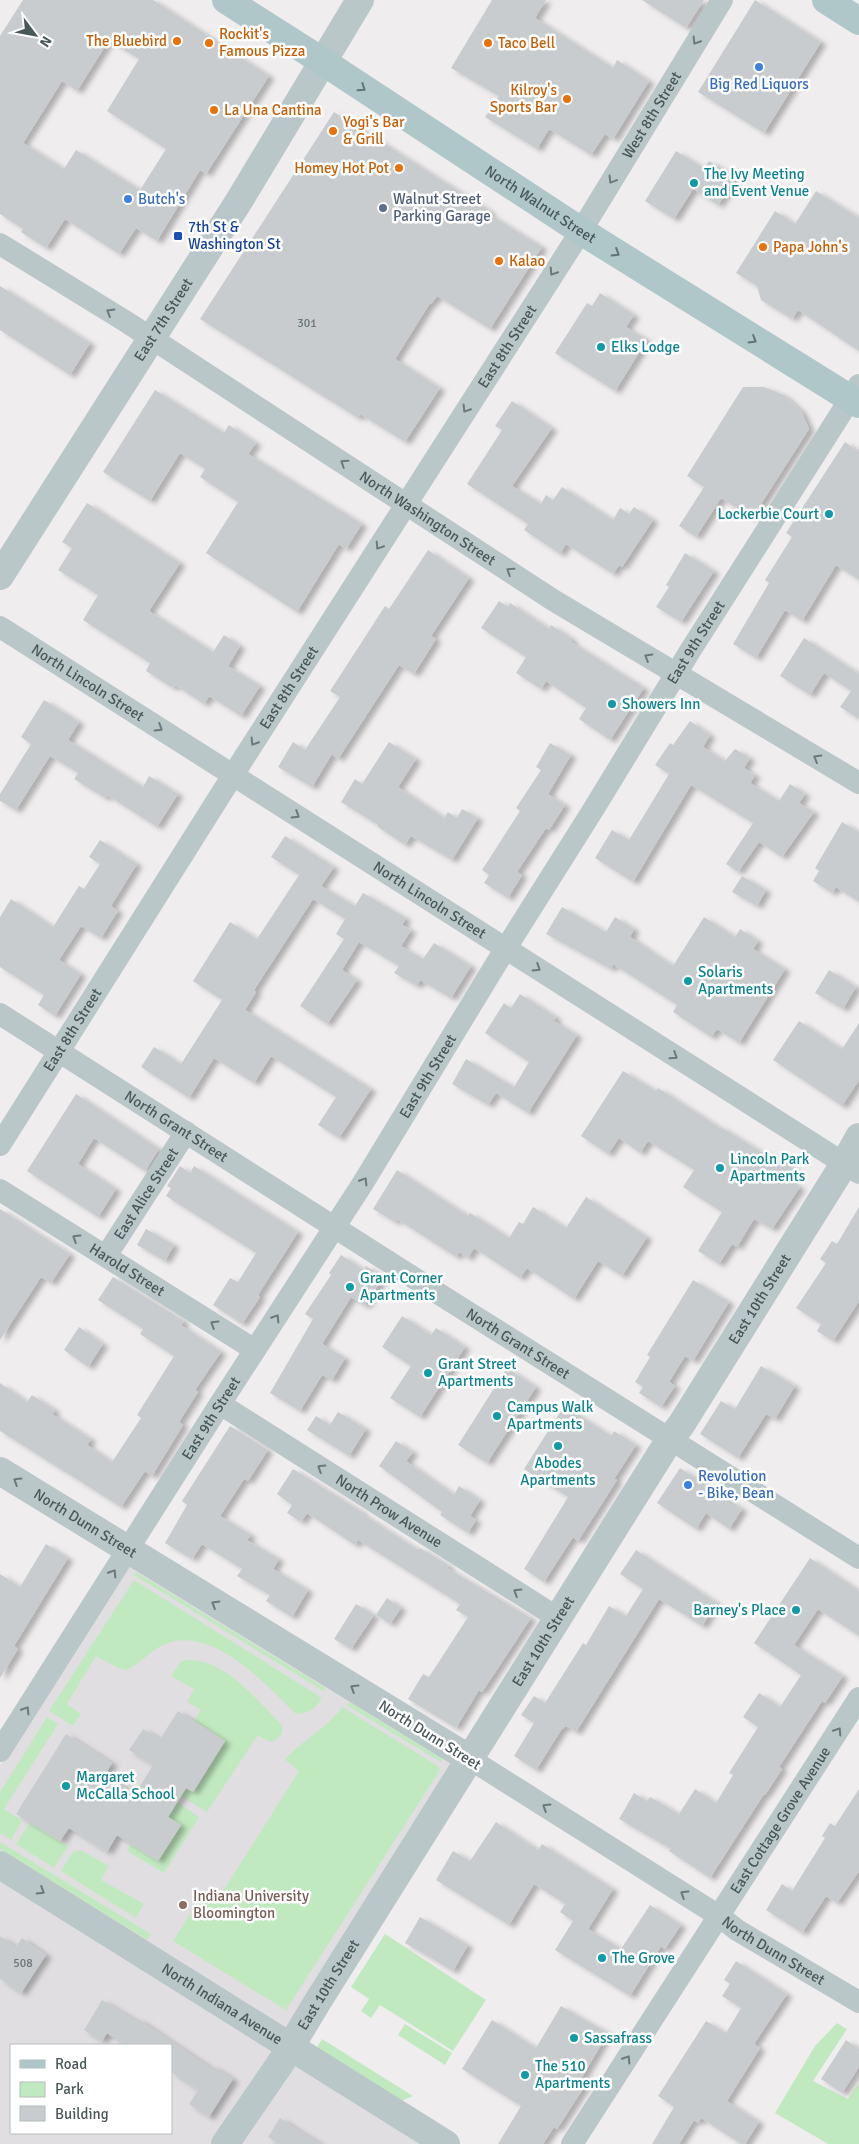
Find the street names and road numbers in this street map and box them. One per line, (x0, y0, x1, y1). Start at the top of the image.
street label: West 8th Street (618, 68, 685, 162)
street label: North Walnut Street (482, 161, 599, 247)
street label: East 7th Street (130, 275, 197, 365)
street label: East 8th Street (474, 302, 540, 391)
street label: North Washington Street (356, 467, 499, 569)
street label: East 9th Street (663, 597, 729, 687)
street label: North Lincoln Street (28, 640, 148, 725)
street label: East 8th Street (256, 643, 322, 733)
street label: North Lincoln Street (370, 858, 489, 943)
street label: East 8th Street (40, 985, 105, 1075)
street label: East 9th Street (395, 1031, 460, 1122)
street label: North Grant Street (121, 1087, 231, 1166)
street label: East Alice Street (110, 1145, 182, 1243)
street label: Harold Street (86, 1239, 168, 1300)
street label: East 10th Street (725, 1251, 795, 1348)
street label: North Grant Street (463, 1304, 573, 1383)
street label: East 9th Street (178, 1373, 244, 1463)
street label: North Prow Avenue (332, 1471, 446, 1551)
street label: North Dunn Street (31, 1485, 140, 1562)
street label: East 10th Street (508, 1593, 578, 1690)
street label: North Dunn Street (376, 1696, 484, 1774)
street label: East Cottage Grove Avenue (726, 1743, 834, 1897)
street label: North Dunn Street (718, 1913, 828, 1989)
street label: East 10th Street (294, 1936, 363, 2033)
street label: North Indiana Avenue (158, 1960, 286, 2048)

